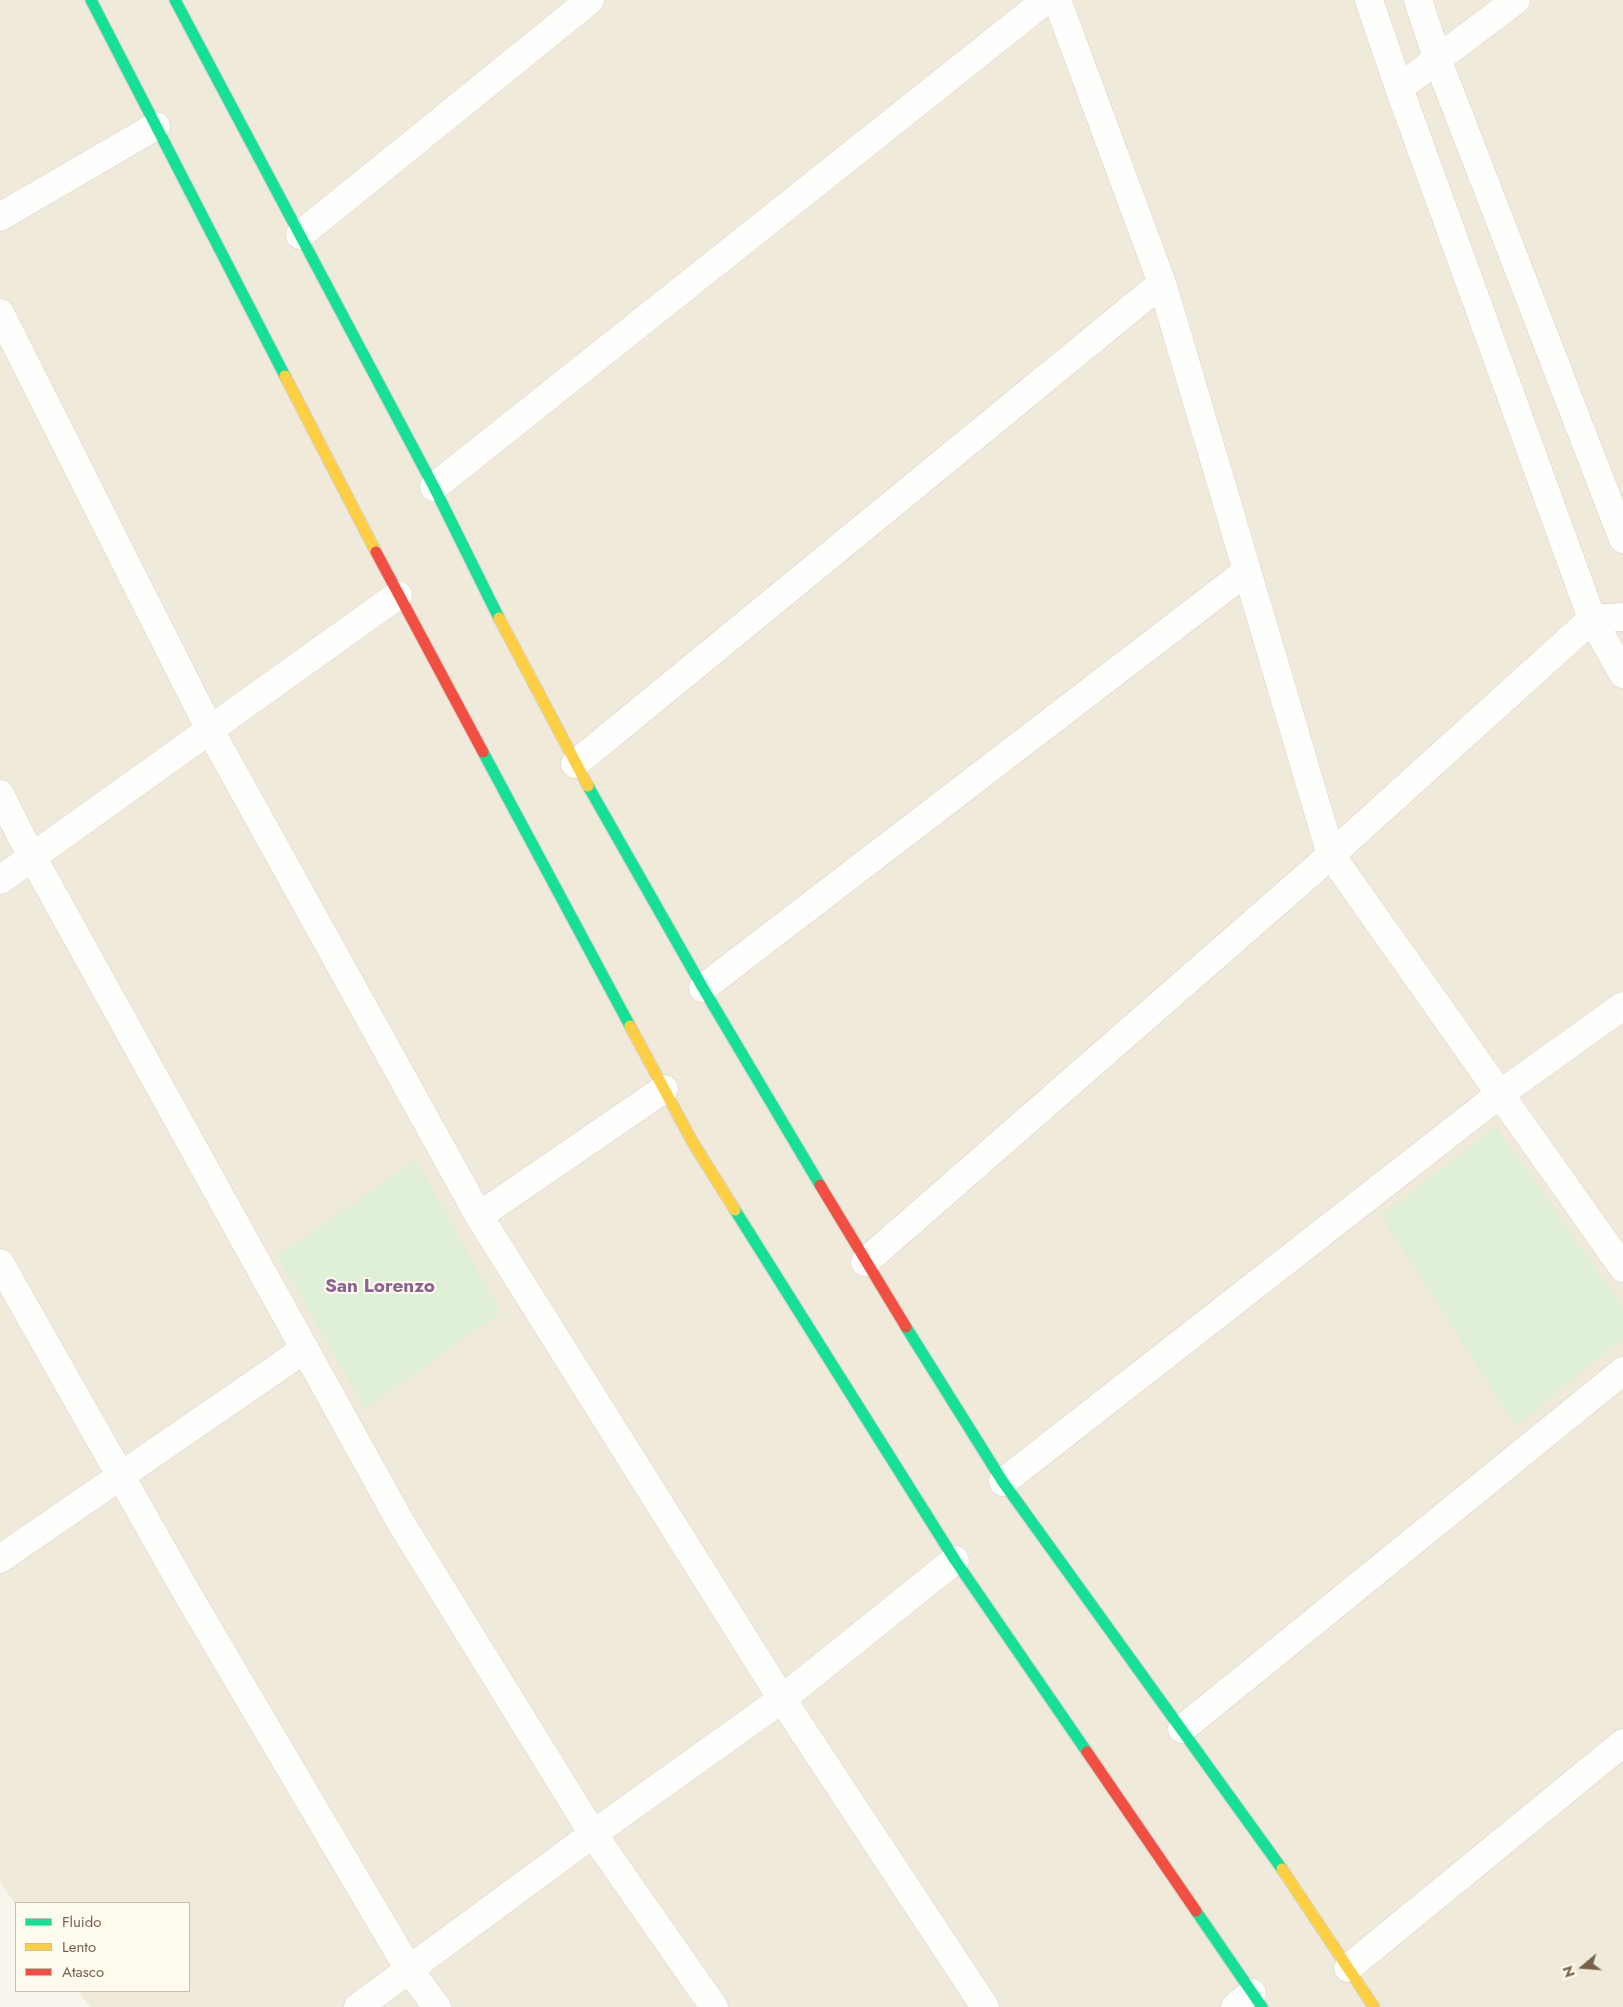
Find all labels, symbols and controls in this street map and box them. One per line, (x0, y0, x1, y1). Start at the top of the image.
district label: San Lorenzo (325, 1276, 435, 1298)
legend (15, 1902, 190, 1992)
text: Fluido (62, 1911, 101, 1933)
text: Lento (62, 1936, 96, 1958)
north arrow (1558, 1942, 1608, 1992)
text: Atasco (62, 1961, 104, 1983)
text: N (1558, 1963, 1580, 1980)

